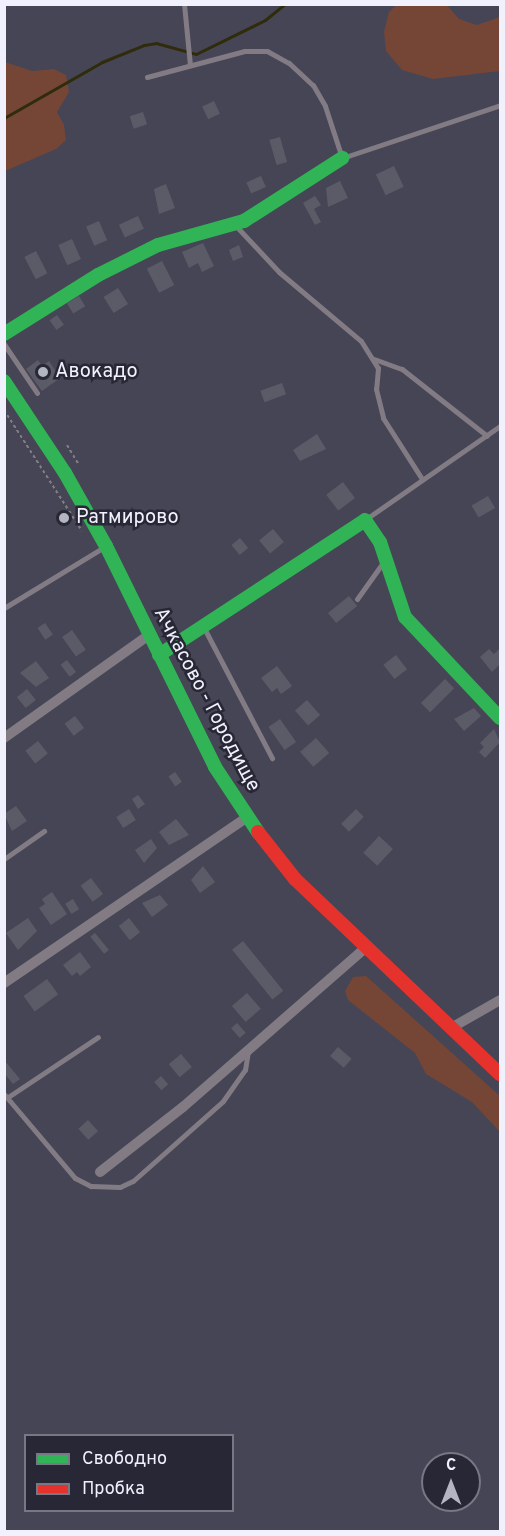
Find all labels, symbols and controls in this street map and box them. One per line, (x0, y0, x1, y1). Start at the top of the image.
place label: Авокадо (55, 360, 138, 384)
marker: Авокадо (36, 365, 50, 379)
place label: Ратмирово (76, 506, 179, 530)
marker: Ратмирово (57, 511, 71, 525)
street label: Ачкасово - Городище (147, 604, 265, 796)
legend (24, 1434, 234, 1512)
text: Свободно (82, 1448, 167, 1471)
north arrow (421, 1452, 481, 1512)
text: С (446, 1456, 456, 1476)
text: Пробка (82, 1478, 145, 1501)

